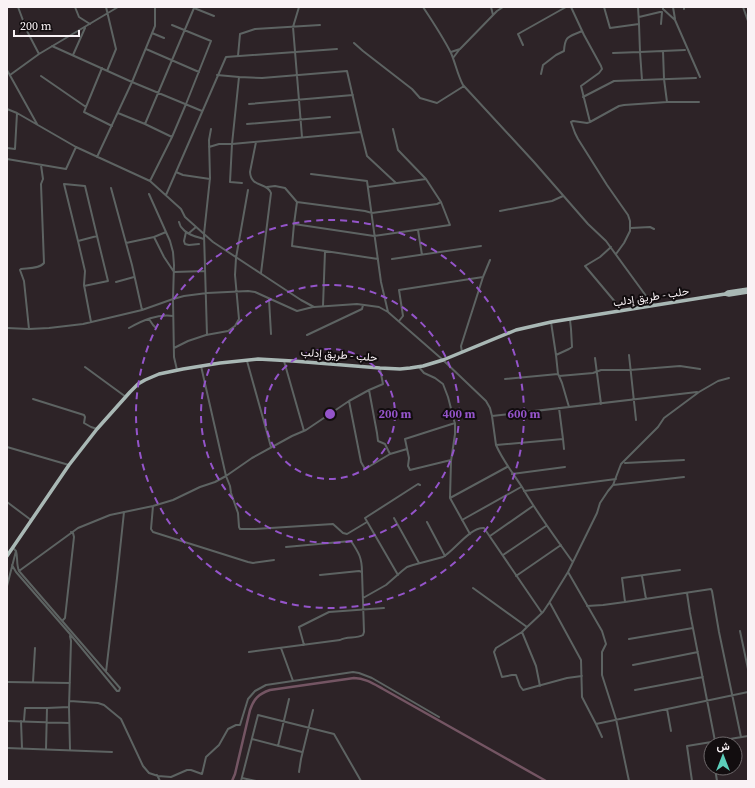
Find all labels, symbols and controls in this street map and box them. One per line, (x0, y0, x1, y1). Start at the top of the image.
scale bar (14, 12, 79, 38)
text: 200 m (20, 18, 52, 34)
street label: حلب - طريق إدلب (612, 284, 690, 310)
street label: حلب - طريق إدلب (300, 345, 378, 365)
text: 200 m (379, 406, 412, 422)
text: 400 m (443, 406, 476, 422)
text: 600 m (508, 406, 541, 422)
centre of rings (323, 407, 337, 421)
north arrow (703, 736, 743, 776)
text: ش (716, 739, 730, 754)

